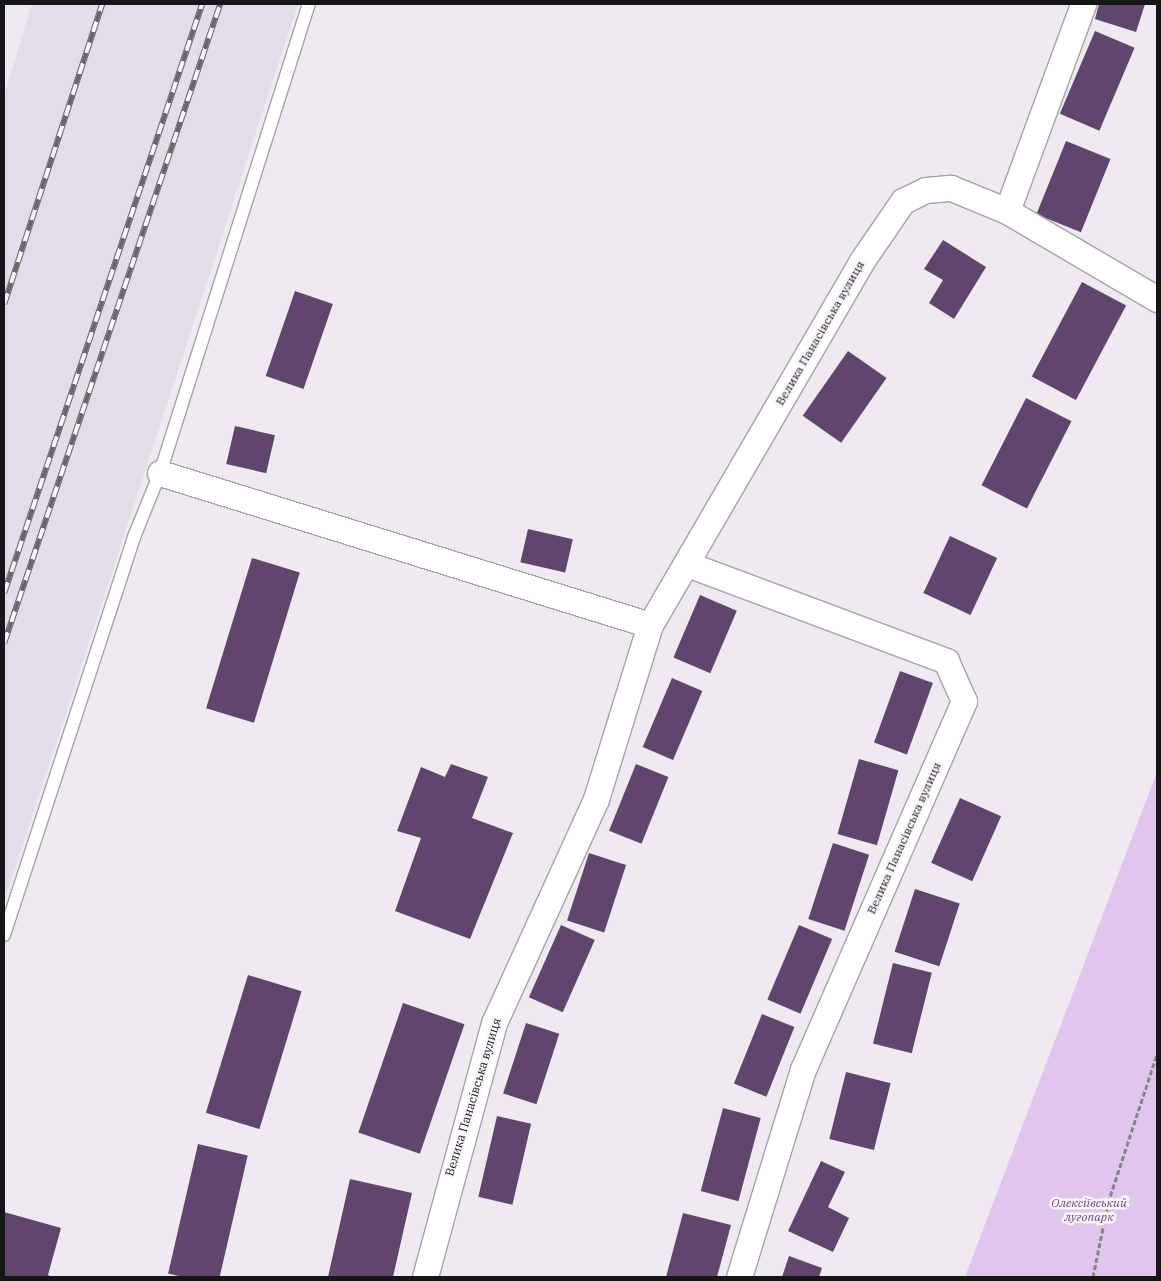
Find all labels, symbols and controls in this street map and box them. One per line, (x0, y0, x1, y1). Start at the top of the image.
street label: Велика Панасівська вулиця (773, 258, 867, 408)
street label: Велика Панасівська вулиця (864, 760, 944, 916)
street label: Велика Панасівська вулиця (442, 1016, 504, 1178)
park label: Олексіївський лугопарк (1051, 1196, 1127, 1224)

